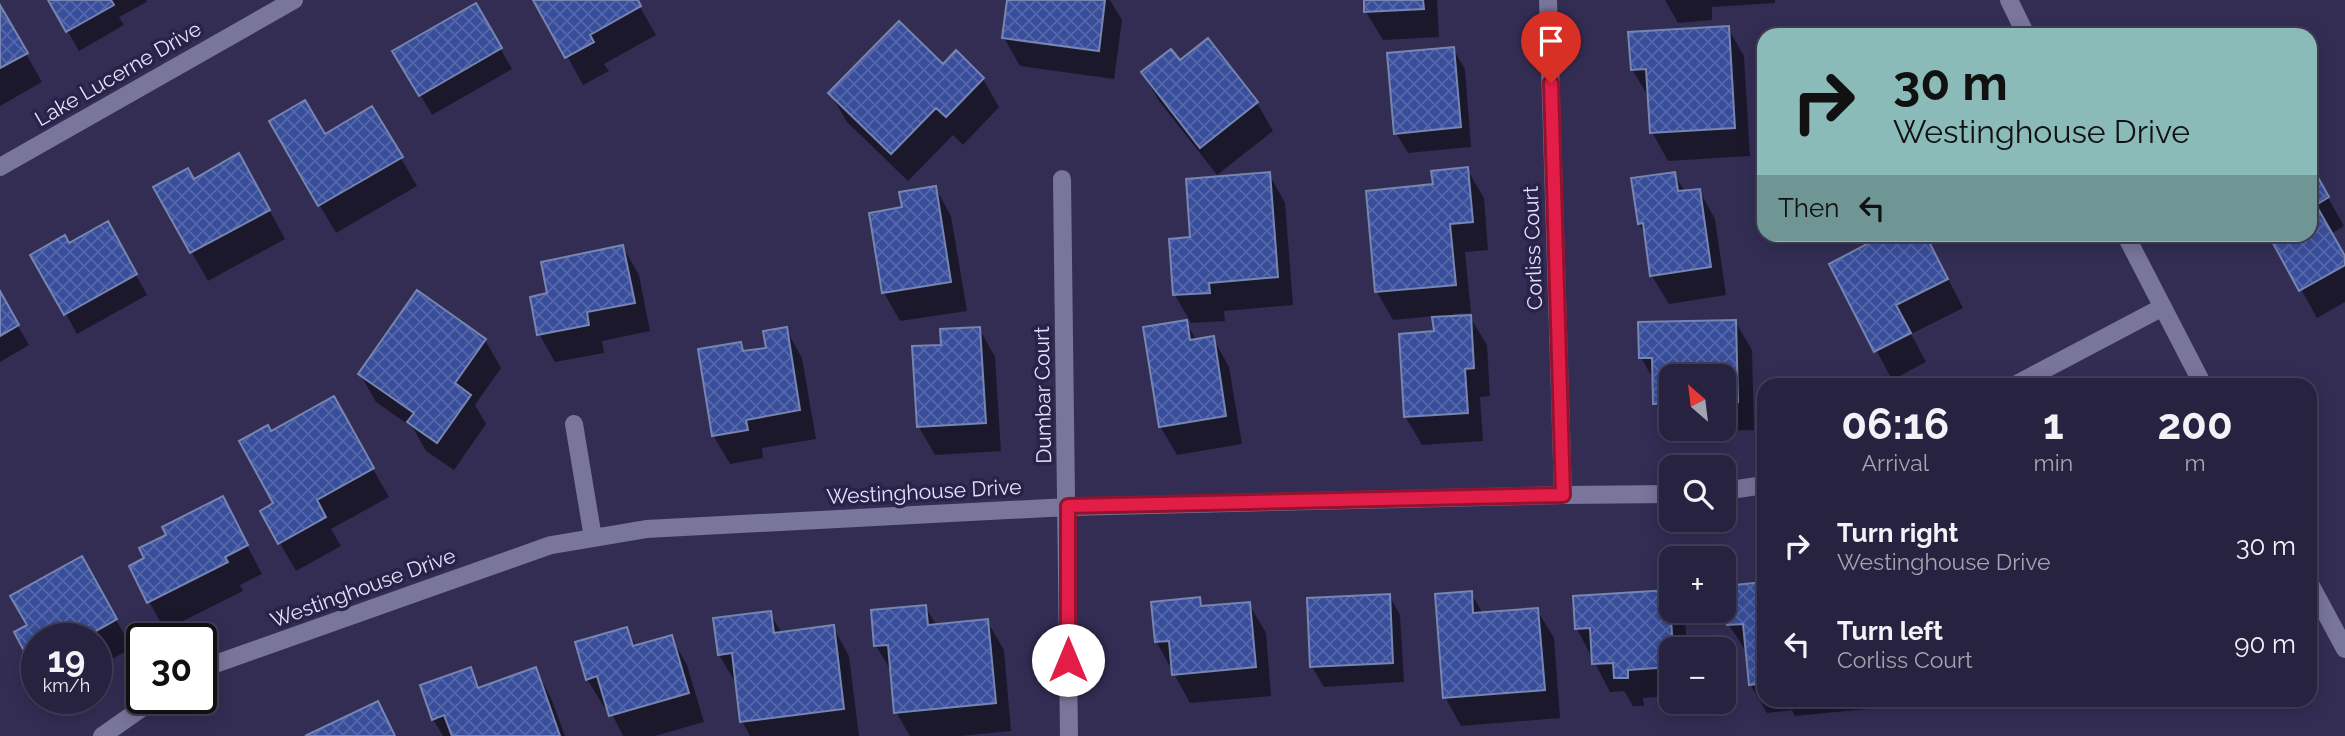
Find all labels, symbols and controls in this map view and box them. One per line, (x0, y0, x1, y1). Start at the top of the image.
pin (1521, 11, 1581, 83)
street label: Lake Lucerne Drive (30, 16, 205, 131)
icon: arrive (1532, 22, 1570, 60)
text: 30 m (1893, 54, 2008, 111)
icon: right (1778, 56, 1869, 147)
text: Westinghouse Drive (1893, 113, 2190, 150)
street label: Corliss Court (1518, 186, 1547, 310)
icon: left (1853, 189, 1891, 227)
text: Then (1778, 193, 1839, 223)
street label: Dumbar Court (1029, 326, 1056, 464)
north arrow (1659, 364, 1736, 441)
map controls (1659, 364, 1736, 714)
text: 06:16 (1841, 400, 1949, 449)
text: 1 (2043, 400, 2064, 449)
text: 200 (2157, 400, 2233, 449)
text: Arrival (1862, 449, 1929, 476)
text: min (2034, 449, 2073, 476)
text: m (2184, 449, 2206, 476)
button: search (1659, 455, 1736, 532)
street label: Westinghouse Drive (826, 474, 1022, 509)
text: Turn right (1837, 518, 1958, 548)
icon: right (1778, 527, 1816, 565)
text: 30 m (2236, 531, 2296, 561)
street label: Westinghouse Drive (267, 542, 459, 633)
button: + (1659, 546, 1736, 623)
text: Westinghouse Drive (1837, 548, 2051, 575)
text: Turn left (1837, 616, 1943, 646)
speed limit sign: 30 (126, 623, 217, 714)
position arrow (1031, 623, 1105, 697)
icon: left (1778, 625, 1816, 663)
text: 90 m (2234, 629, 2296, 659)
button: − (1659, 637, 1736, 714)
text: 19 (48, 639, 85, 680)
text: Corliss Court (1837, 646, 1973, 673)
text: km/h (43, 675, 90, 696)

